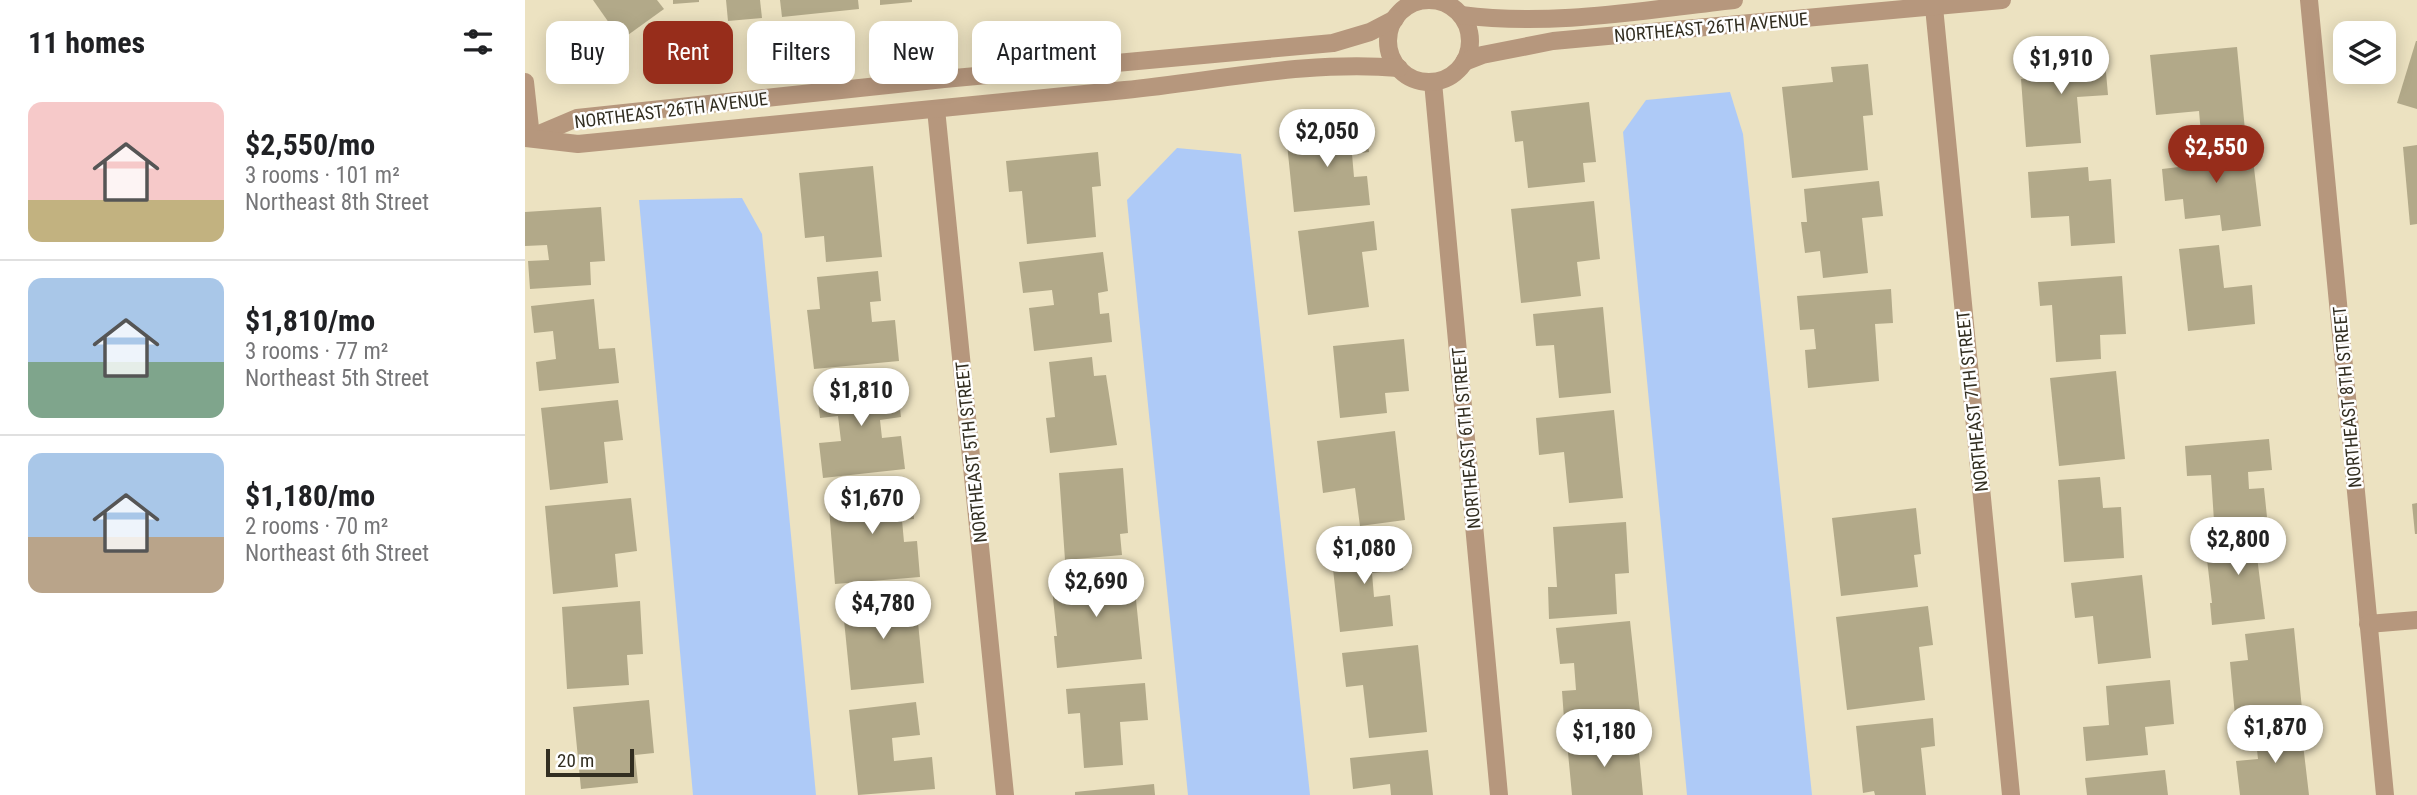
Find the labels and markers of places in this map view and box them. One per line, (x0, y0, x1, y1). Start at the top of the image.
pin: $1,910 (2004, 36, 2118, 96)
pin: $2,050 (1270, 110, 1384, 169)
pin: $2,550 (2159, 125, 2273, 185)
pin: $1,810 (804, 368, 918, 428)
pin: $1,670 (815, 476, 929, 536)
pin: $2,800 (2181, 518, 2295, 577)
pin: $1,080 (1307, 526, 1421, 586)
pin: $2,690 (1039, 560, 1153, 619)
pin: $4,780 (826, 582, 940, 641)
pin: $1,870 (2218, 706, 2332, 765)
pin: $1,180 (1547, 710, 1661, 769)

